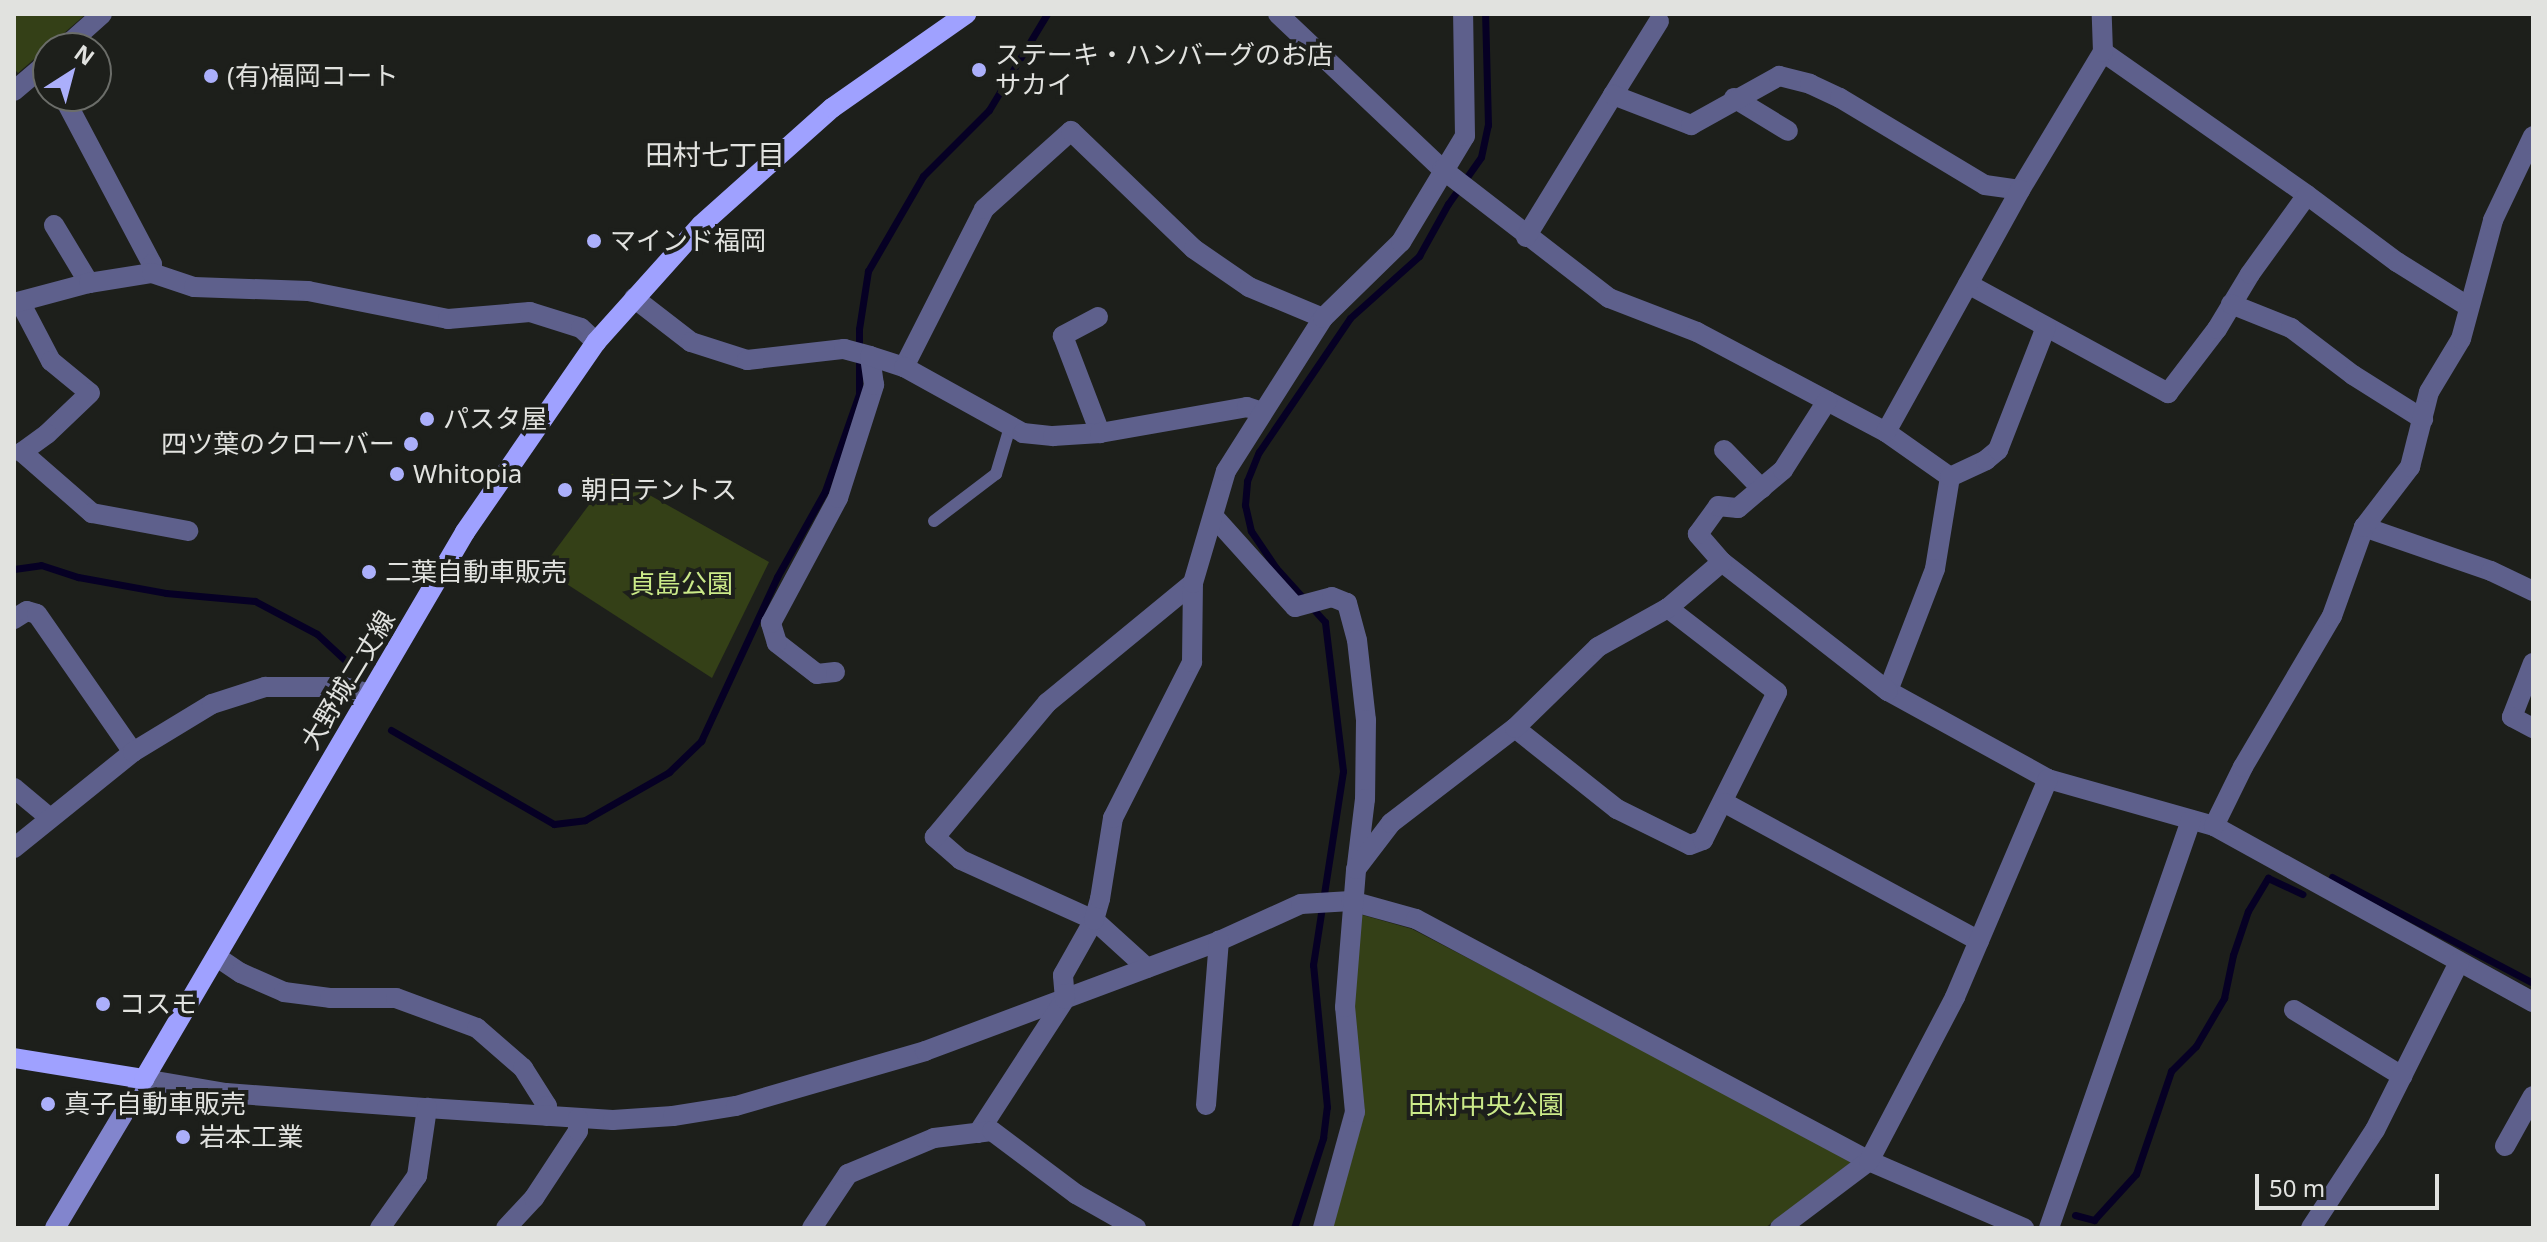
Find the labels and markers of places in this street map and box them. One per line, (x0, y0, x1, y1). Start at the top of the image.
place label: ステーキ・ハンバーグのお店 サカイ (995, 39, 1333, 100)
place label: (有)福岡コート (227, 60, 399, 92)
marker: ステーキ・ハンバーグのお店 サカイ (970, 61, 988, 79)
marker: (有)福岡コート (202, 67, 220, 85)
place label: マインド福岡 (610, 225, 766, 257)
marker: マインド福岡 (585, 232, 603, 250)
place label: パスタ屋 (443, 403, 547, 435)
marker: パスタ屋 (418, 410, 436, 428)
place label: 四ツ葉のクローバー (161, 428, 395, 460)
marker: 四ツ葉のクローバー (402, 435, 420, 453)
place label: Whitopia (413, 458, 522, 490)
marker: Whitopia (388, 465, 406, 483)
place label: 朝日テントス (581, 474, 737, 506)
marker: 朝日テントス (556, 481, 574, 499)
place label: 二葉自動車販売 (385, 556, 567, 588)
marker: 二葉自動車販売 (360, 563, 378, 581)
place label: コスモ (119, 988, 197, 1020)
marker: コスモ (94, 995, 112, 1013)
place label: 真子自動車販売 (64, 1088, 246, 1120)
marker: 真子自動車販売 (39, 1095, 57, 1113)
place label: 岩本工業 (199, 1121, 303, 1153)
marker: 岩本工業 (174, 1128, 192, 1146)

